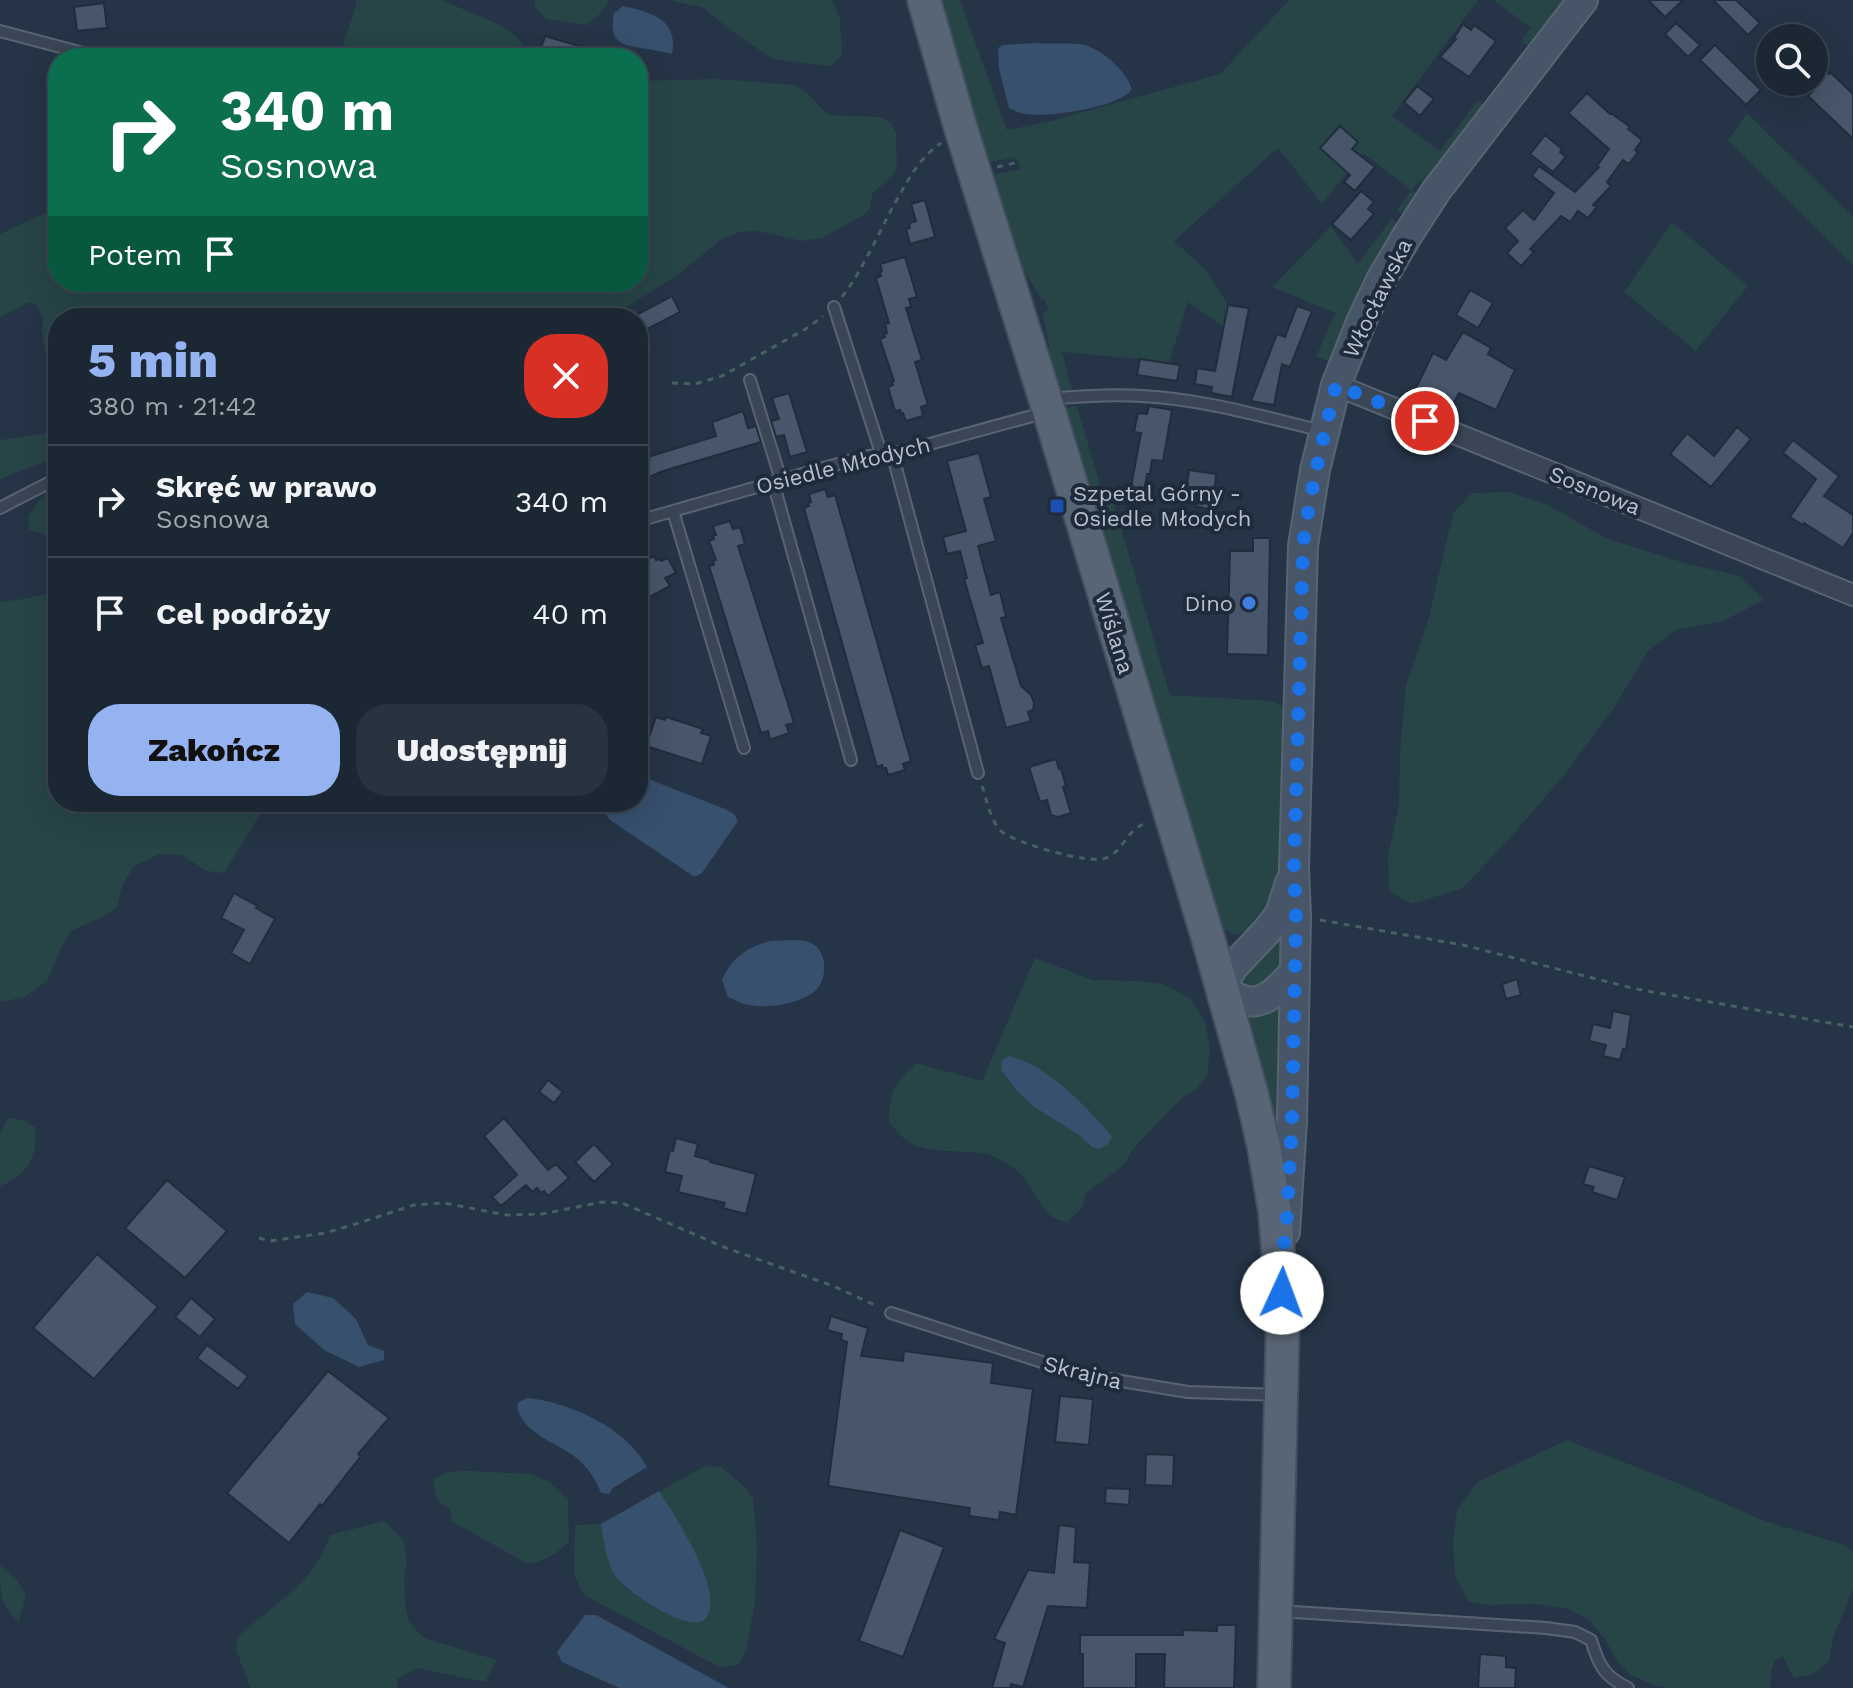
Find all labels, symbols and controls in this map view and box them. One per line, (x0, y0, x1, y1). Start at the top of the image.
map controls (1756, 24, 1828, 96)
button: search (1756, 24, 1828, 96)
text: 340 m (220, 78, 394, 144)
icon: right (88, 80, 192, 184)
text: Sosnowa (220, 145, 377, 187)
icon: arrive (198, 232, 242, 276)
street label: Włocławska (1338, 235, 1417, 362)
text: Potem (88, 237, 182, 272)
text: 5 min (88, 332, 218, 389)
button: close (524, 334, 608, 418)
pin (1391, 387, 1459, 455)
text: 380 m · 21:42 (88, 391, 257, 421)
icon: arrive (1403, 399, 1447, 443)
street label: Osiedle Młodych (754, 432, 933, 499)
street label: Sosnowa (1546, 461, 1644, 520)
text: Skręć w prawo (156, 469, 377, 504)
icon: right (88, 479, 132, 523)
place label: Szpetal Górny - Osiedle Młodych (1073, 481, 1251, 531)
text: 340 m (515, 484, 608, 519)
marker: Szpetal Górny - Osiedle Młodych (1048, 497, 1066, 515)
text: Sosnowa (156, 504, 269, 534)
street label: Wiślana (1090, 589, 1139, 677)
icon: arrive (88, 591, 132, 635)
place label: Dino (1185, 591, 1233, 616)
marker: Dino (1240, 594, 1258, 612)
text: Cel podróży (156, 596, 330, 631)
text: 40 m (532, 596, 608, 631)
button: Zakończ (88, 704, 340, 796)
button: Udostępnij (356, 704, 608, 796)
position arrow (1240, 1251, 1324, 1335)
street label: Skrajna (1041, 1351, 1125, 1394)

